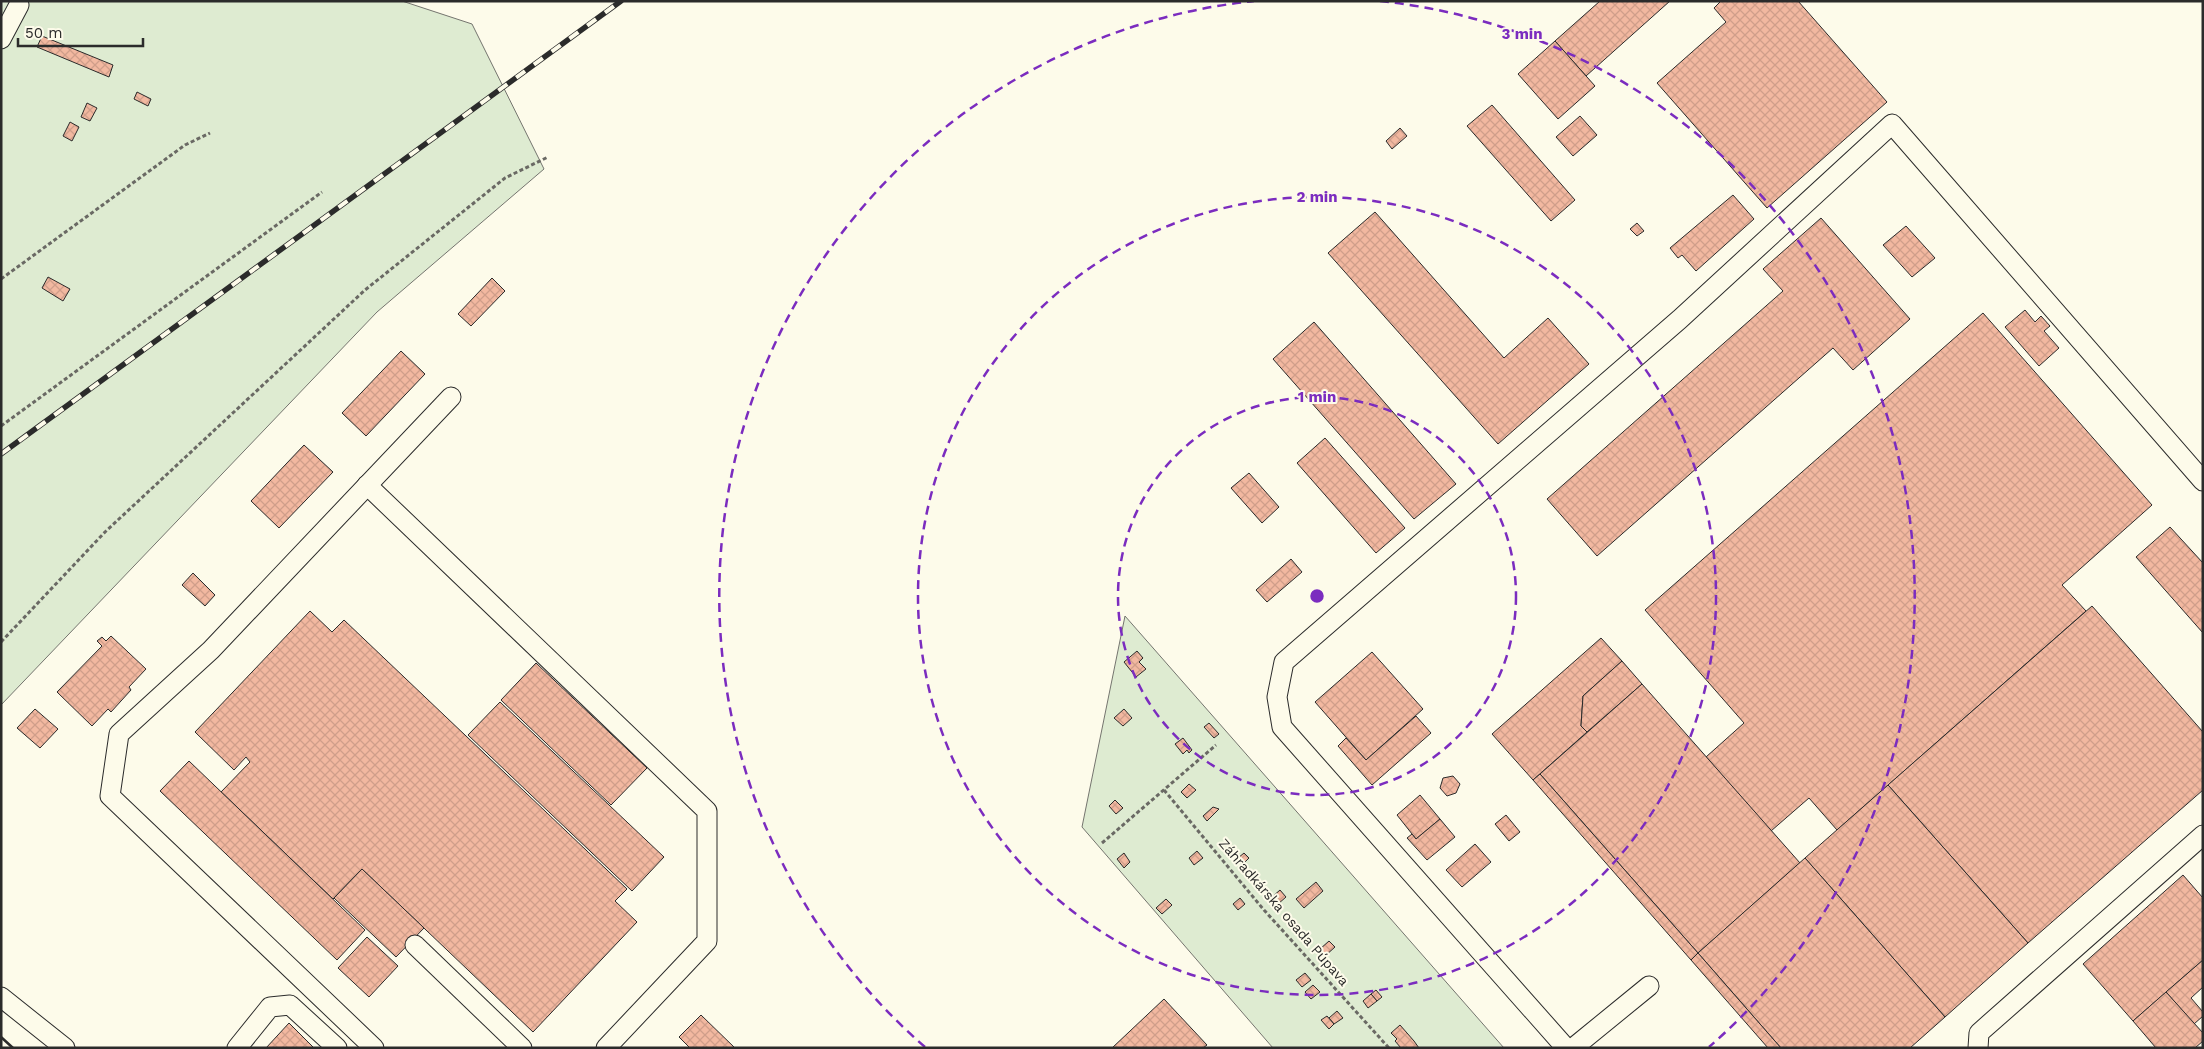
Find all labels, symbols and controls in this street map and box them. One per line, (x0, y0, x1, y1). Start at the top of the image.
scale bar (18, 15, 142, 47)
text: 50 m (25, 24, 62, 42)
text: 3 min (1502, 25, 1542, 43)
text: 2 min (1296, 188, 1338, 206)
text: 1 min (1298, 388, 1336, 406)
centre of rings (1308, 587, 1326, 605)
street label: Záhradkárska osada Púpava (1216, 835, 1352, 989)

